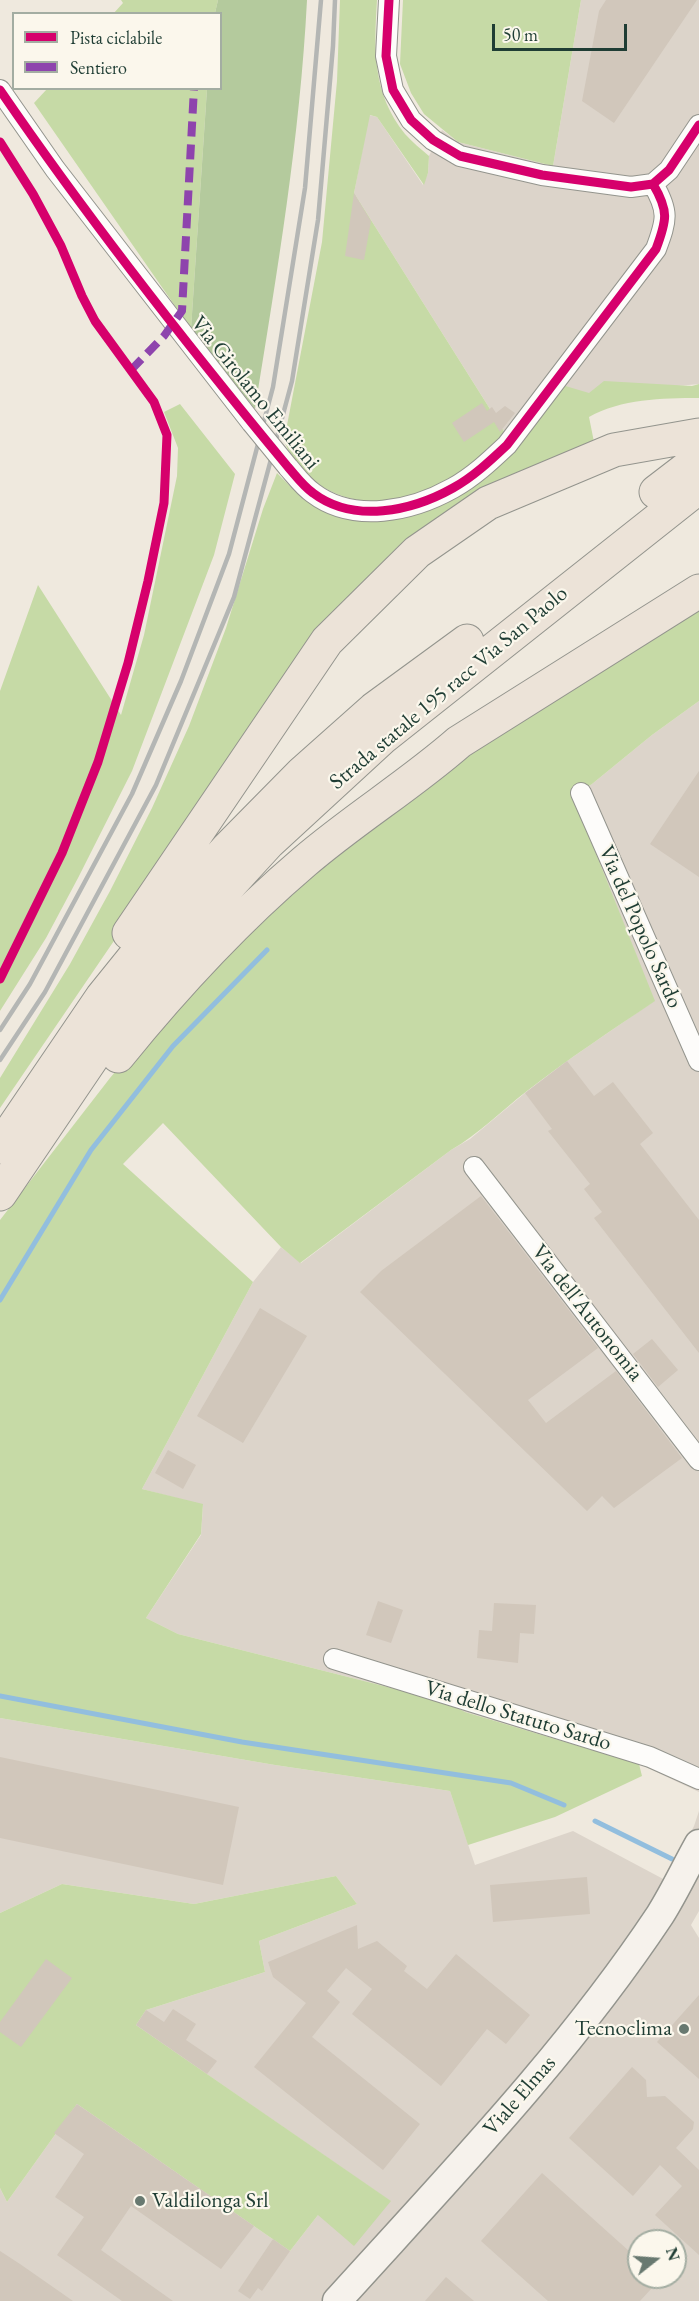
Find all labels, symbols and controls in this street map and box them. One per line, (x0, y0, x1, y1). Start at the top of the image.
legend (12, 12, 222, 90)
scale bar (495, 12, 630, 50)
text: 50 m (503, 23, 538, 46)
text: Pista ciclabile (70, 26, 162, 49)
text: Sentiero (70, 56, 127, 79)
street label: Via Girolamo Emiliani (185, 311, 325, 475)
street label: Strada statale 195 racc Via San Paolo (325, 581, 573, 795)
street label: Via del Popolo Sardo (592, 842, 688, 1012)
street label: Via dell'Autonomia (526, 1239, 648, 1387)
street label: Via dello Statuto Sardo (422, 1675, 614, 1757)
place label: Tecnoclima (575, 2016, 672, 2042)
marker: Tecnoclima (677, 2022, 691, 2036)
street label: Viale Elmas (478, 2051, 562, 2141)
place label: Valdilonga Srl (152, 2188, 269, 2214)
marker: Valdilonga Srl (133, 2194, 147, 2208)
north arrow (627, 2229, 687, 2289)
text: N (661, 2245, 685, 2263)

